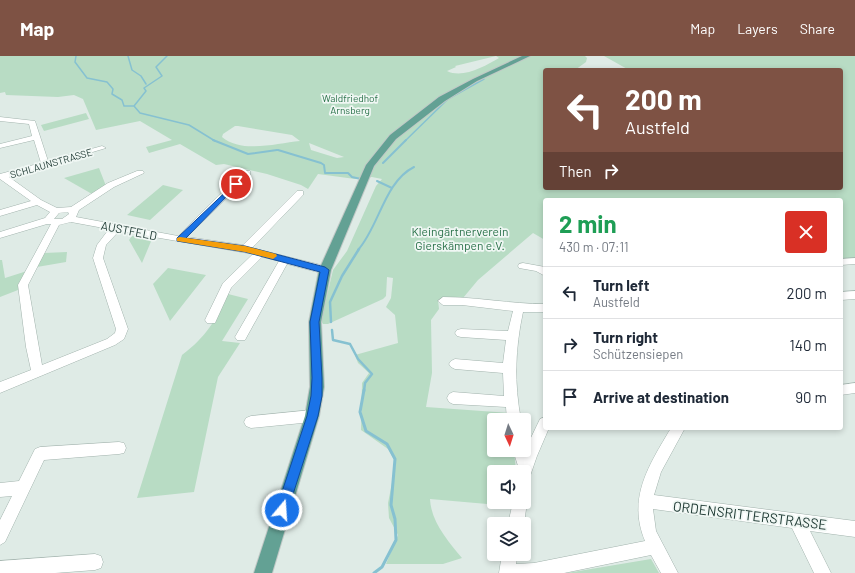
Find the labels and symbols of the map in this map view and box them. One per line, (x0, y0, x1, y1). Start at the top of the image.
park label: Waldfriedhof Arnsberg (322, 92, 378, 116)
street label: SCHLAUNSTRASSE (8, 146, 94, 180)
pin (219, 167, 253, 201)
street label: AUSTFELD (100, 218, 158, 242)
park label: Kleingärtnerverein Gierskämpen e.V. (411, 224, 509, 252)
north arrow (487, 413, 531, 457)
position arrow (261, 489, 303, 531)
street label: ORDENSRITTERSTRASSE (672, 497, 828, 533)

